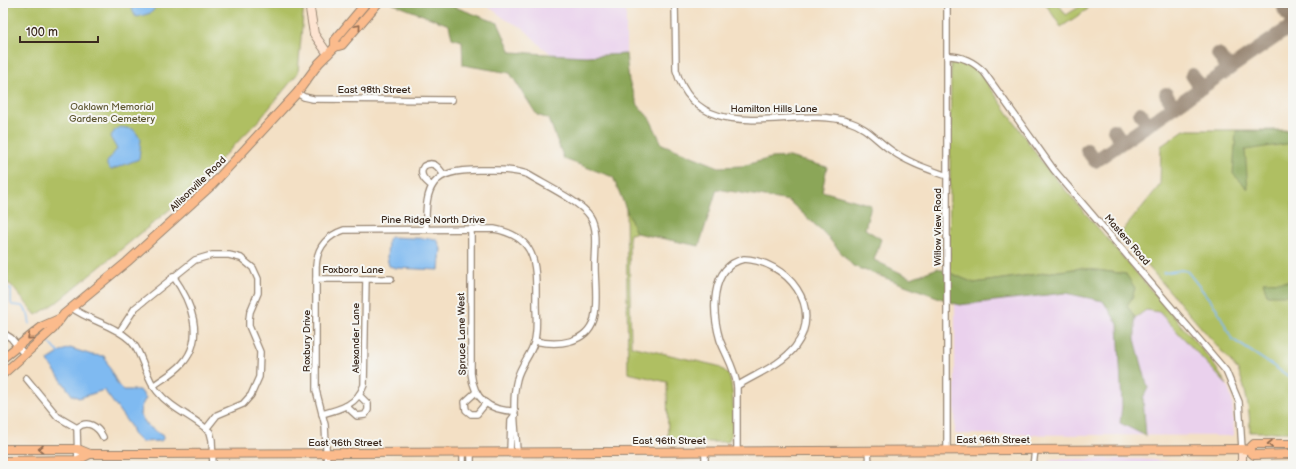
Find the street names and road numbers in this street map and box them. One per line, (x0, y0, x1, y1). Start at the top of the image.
street label: East 98th Street (337, 84, 411, 96)
street label: Hamilton Hills Lane (730, 103, 818, 115)
street label: Allisonville Road (167, 154, 229, 214)
street label: Willow View Road (932, 188, 944, 266)
street label: Masters Road (1102, 212, 1152, 268)
street label: Pine Ridge North Drive (381, 214, 485, 226)
street label: Foxboro Lane (322, 264, 384, 276)
street label: Spruce Lane West (455, 293, 469, 375)
street label: Alexander Lane (350, 303, 362, 373)
street label: Roxbury Drive (301, 310, 313, 372)
street label: East 96th Street (956, 434, 1030, 446)
street label: East 96th Street (632, 435, 706, 447)
street label: East 96th Street (308, 437, 382, 449)

